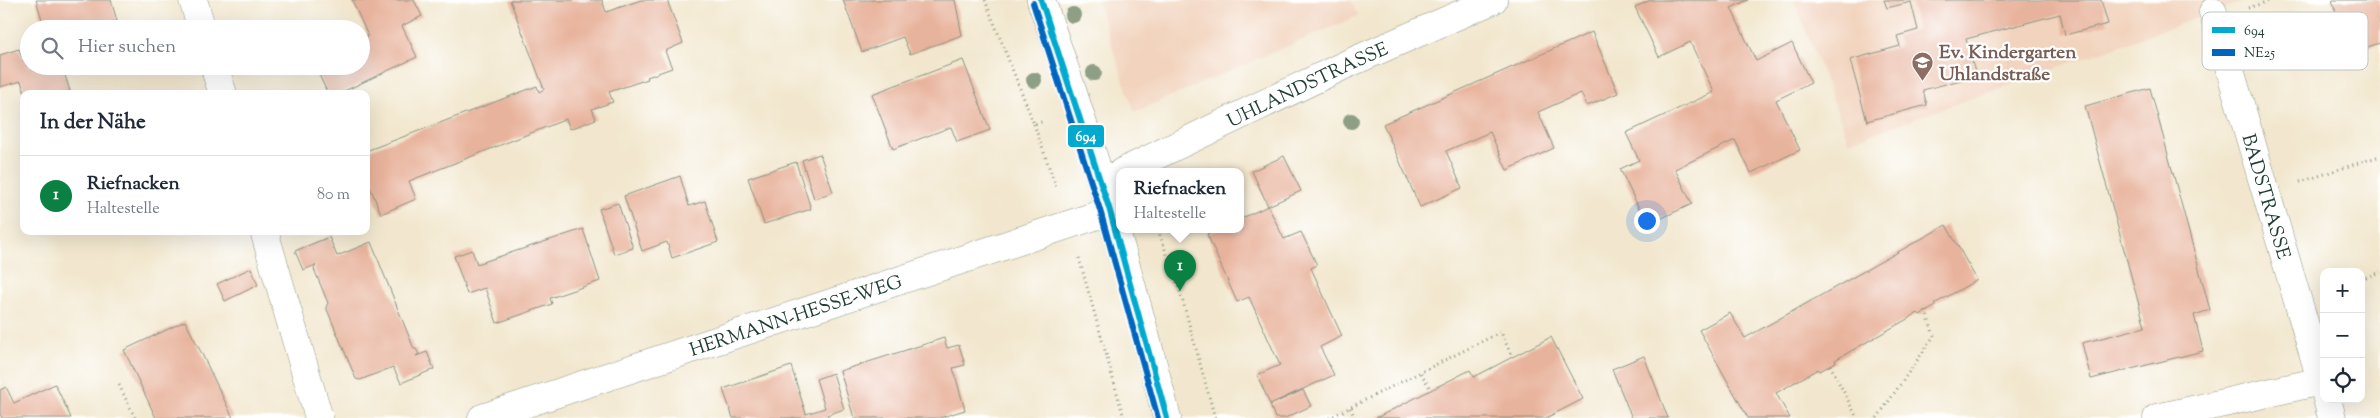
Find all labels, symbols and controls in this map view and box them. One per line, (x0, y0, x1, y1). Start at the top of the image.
legend (2202, 12, 2368, 70)
search box (20, 20, 370, 75)
text: 694 (2244, 22, 2265, 42)
icon: search (38, 34, 66, 62)
text: Hier suchen (78, 34, 176, 61)
street label: UHLANDSTRASSE (1223, 36, 1393, 136)
place label: Ev. Kindergarten Uhlandstraße (1939, 40, 2077, 89)
text: NE25 (2244, 44, 2275, 64)
school or university icon: Ev. Kindergarten Uhlandstraße (1911, 50, 1935, 81)
text: In der Nähe (40, 108, 146, 138)
line badge: 694 (1067, 124, 1105, 148)
text: 694 (1076, 128, 1096, 148)
street label: BADSTRASSE (2233, 131, 2296, 263)
popup (1116, 168, 1244, 233)
text: Riefnacken (87, 171, 180, 198)
text: Riefnacken (1134, 176, 1226, 203)
text: 1 (53, 184, 59, 207)
text: 80 m (317, 184, 350, 207)
text: Haltestelle (87, 198, 160, 221)
text: Haltestelle (1134, 203, 1206, 226)
your location (1634, 208, 1660, 234)
pin: 1 (1164, 250, 1196, 291)
map controls (2320, 268, 2365, 403)
button: + (2320, 268, 2365, 313)
street label: HERMANN-HESSE-WEG (686, 269, 906, 365)
button: − (2320, 313, 2365, 358)
button: locate (2320, 358, 2365, 403)

